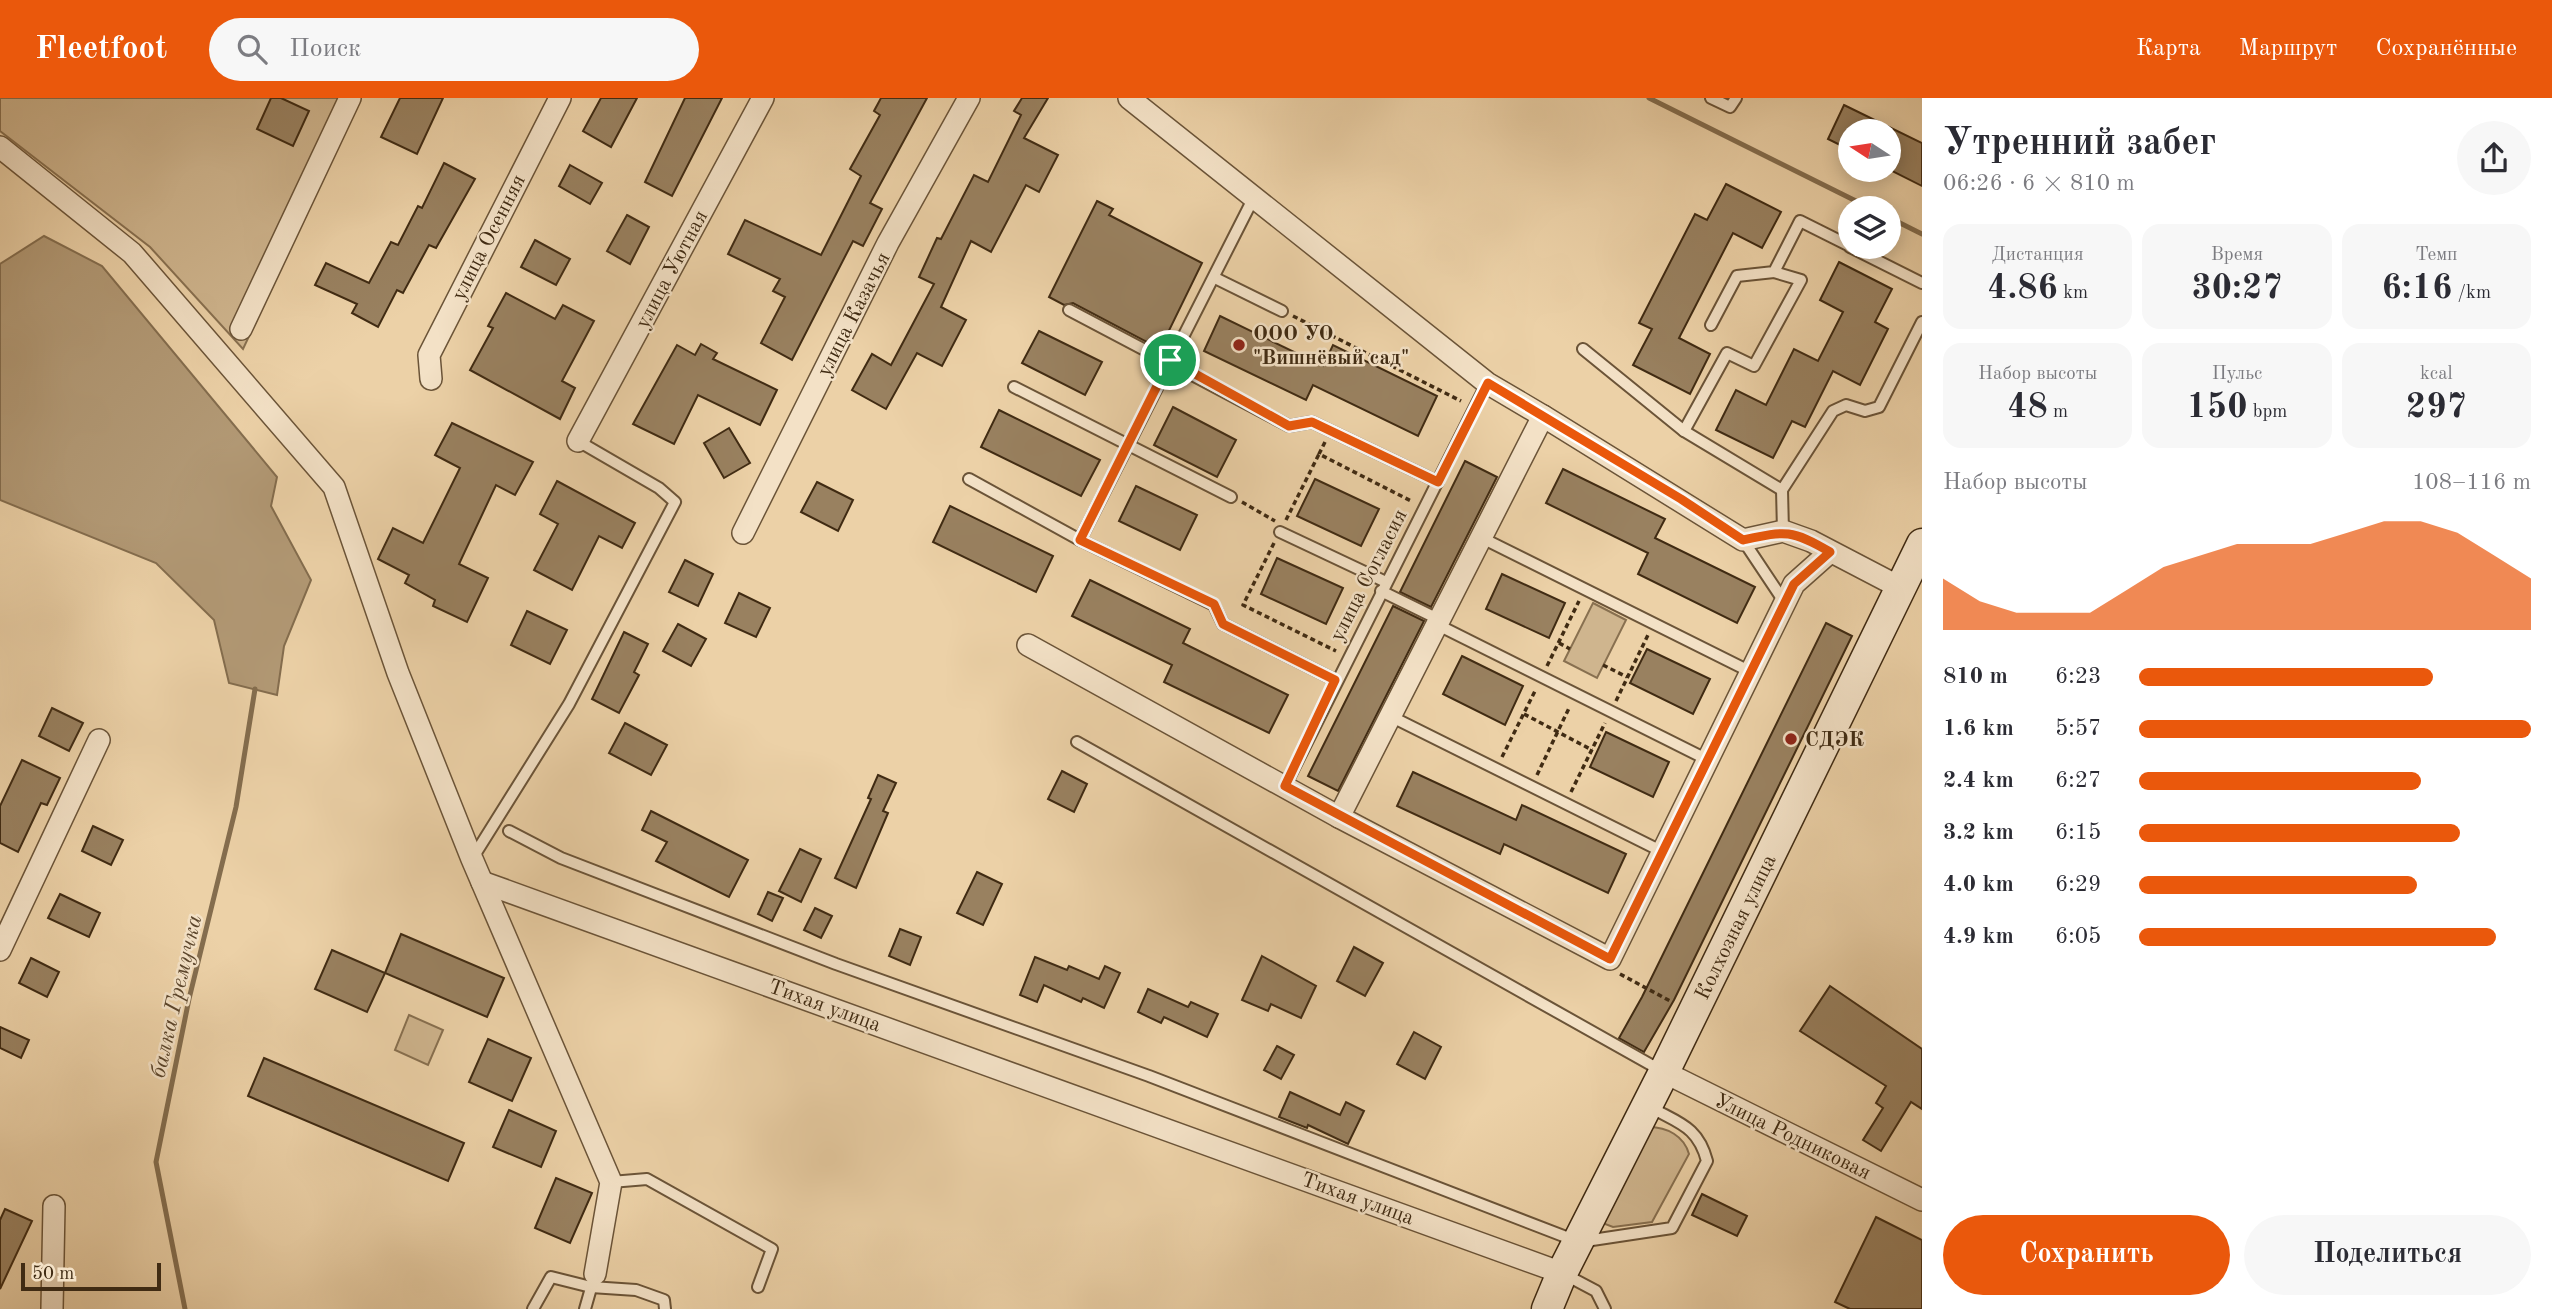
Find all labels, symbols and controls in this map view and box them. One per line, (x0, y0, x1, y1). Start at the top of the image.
search box (209, 18, 699, 81)
icon: search (233, 30, 271, 68)
text: Fleetfoot (35, 33, 167, 66)
text: Поиск (289, 36, 361, 62)
text: Карта (2136, 37, 2201, 61)
text: Маршрут (2239, 37, 2337, 61)
text: Сохранённые (2375, 37, 2517, 61)
north arrow (1838, 119, 1900, 182)
map controls (1838, 119, 1901, 259)
button: share (2457, 121, 2531, 195)
text: Утренний забег (1943, 125, 2216, 163)
street label: улица Осенняя (449, 171, 530, 304)
text: 06:26 · 6 × 810 m (1943, 172, 2135, 195)
button: layers (1838, 196, 1901, 259)
street label: улица Уютная (632, 207, 712, 332)
text: Дистанция (1992, 246, 2084, 265)
text: Время (2211, 246, 2263, 265)
text: Темп (2415, 246, 2458, 265)
street label: улица Казачья (814, 249, 895, 380)
text: 4.86 (1987, 271, 2058, 306)
text: 30:27 (2191, 271, 2283, 306)
text: 6:16 (2382, 271, 2452, 306)
text: km (2058, 284, 2088, 303)
text: /km (2452, 284, 2491, 303)
place label: ООО УО "Вишнёвый сад" (1253, 324, 1409, 369)
pin (1140, 330, 1200, 390)
marker: ООО УО "Вишнёвый сад" (1231, 337, 1247, 353)
icon: arrive (1151, 341, 1189, 379)
text: Набор высоты (1978, 365, 2097, 384)
text: Пульс (2212, 365, 2262, 384)
text: kcal (2420, 365, 2453, 384)
text: 48 (2007, 390, 2048, 425)
text: 150 (2187, 390, 2247, 425)
text: 297 (2406, 390, 2467, 425)
text: m (2048, 403, 2068, 422)
text: bpm (2247, 403, 2287, 422)
text: Набор высоты (1943, 471, 2087, 494)
text: 108–116 m (2412, 471, 2531, 494)
street label: улица Согласия (1327, 506, 1412, 645)
text: 810 m (1943, 665, 2008, 688)
text: 6:23 (2055, 665, 2101, 688)
text: 1.6 km (1943, 717, 2014, 740)
text: 5:57 (2055, 717, 2101, 740)
place label: СДЭК (1805, 730, 1864, 751)
marker: СДЭК (1783, 731, 1799, 747)
text: 2.4 km (1943, 769, 2014, 792)
text: 6:27 (2055, 769, 2101, 792)
text: 3.2 km (1943, 821, 2014, 844)
text: 6:15 (2055, 821, 2101, 844)
street label: Колхозная улица (1692, 852, 1781, 1004)
text: 4.0 km (1943, 873, 2014, 896)
text: 6:29 (2055, 873, 2101, 896)
water label: балка Гремучка (147, 913, 207, 1080)
text: 4.9 km (1943, 925, 2014, 948)
text: 6:05 (2055, 925, 2101, 948)
street label: Тихая улица (765, 976, 884, 1036)
street label: Улица Родниковая (1711, 1090, 1874, 1184)
street label: Тихая улица (1298, 1169, 1417, 1229)
button: Сохранить (1943, 1215, 2230, 1295)
button: Поделиться (2244, 1215, 2531, 1295)
scale bar (21, 1260, 161, 1292)
text: 50 m (32, 1265, 74, 1284)

